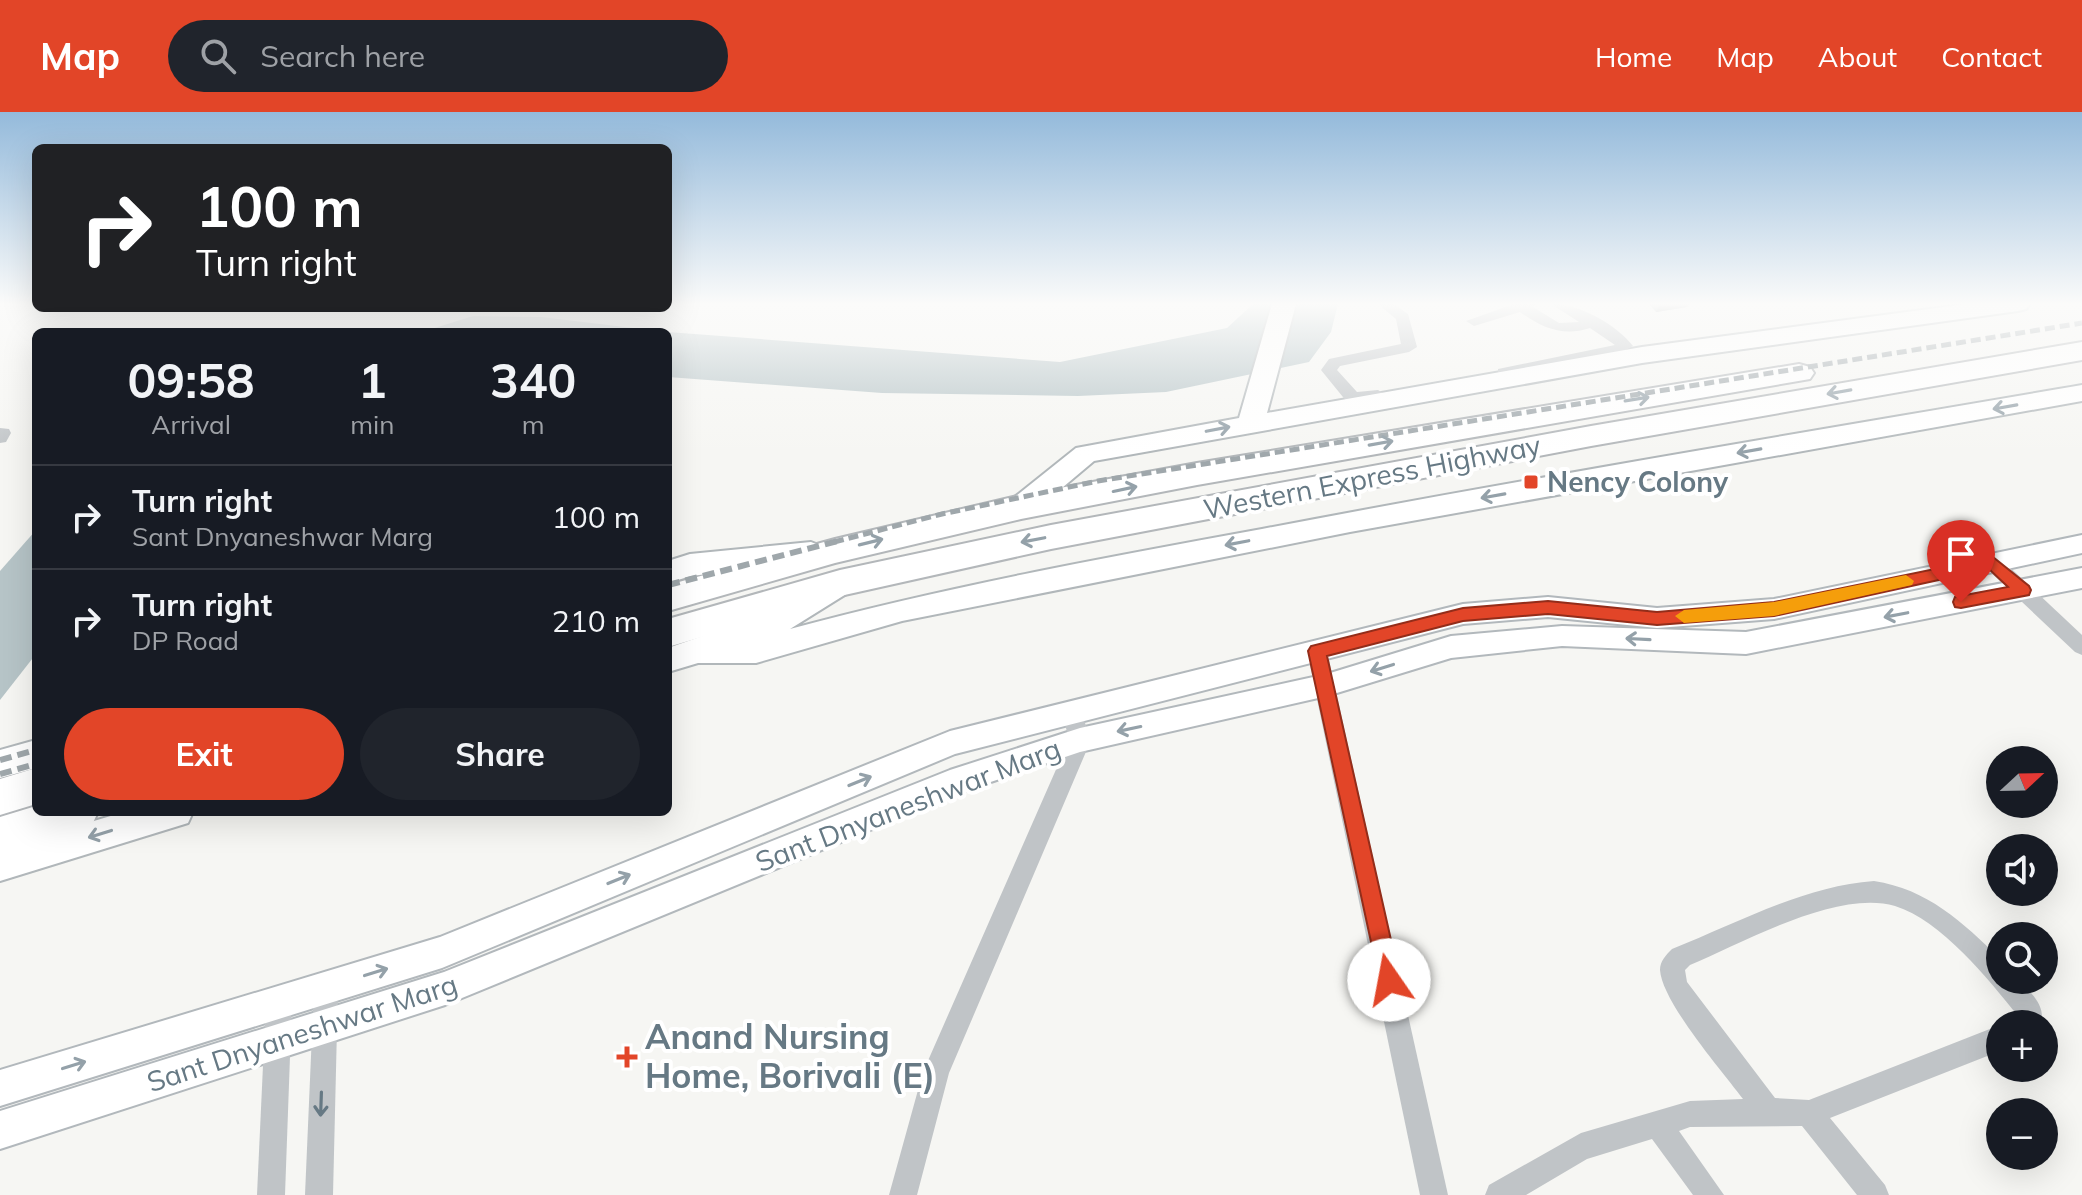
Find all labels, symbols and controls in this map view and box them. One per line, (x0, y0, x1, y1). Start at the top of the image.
search box (168, 20, 728, 92)
text: Map (40, 32, 120, 80)
icon: search (196, 34, 240, 78)
text: Search here (260, 37, 425, 75)
text: Home (1595, 39, 1672, 74)
text: Map (1716, 39, 1774, 74)
text: About (1818, 39, 1897, 74)
text: Contact (1941, 39, 2042, 74)
text: 100 m (196, 171, 363, 241)
icon: right (64, 176, 168, 280)
text: Turn right (196, 240, 357, 285)
text: 09:58 (128, 350, 255, 410)
text: 1 (358, 350, 387, 410)
text: 340 (490, 350, 576, 410)
one-way arrow (1827, 385, 1853, 400)
one-way arrow (1624, 391, 1649, 406)
one-way arrow (1993, 400, 2018, 415)
text: Arrival (151, 408, 231, 441)
text: min (350, 408, 394, 441)
text: m (522, 408, 545, 441)
one-way arrow (1204, 421, 1230, 436)
street label: Western Express Highway (1200, 427, 1544, 526)
one-way arrow (1368, 434, 1393, 449)
one-way arrow (1737, 445, 1762, 460)
place label: Nency Colony (1547, 464, 1729, 499)
marker: Nency Colony (1522, 473, 1540, 491)
one-way arrow (1112, 481, 1137, 496)
text: Turn right (132, 482, 272, 520)
one-way arrow (1481, 490, 1506, 505)
icon: right (64, 495, 108, 539)
text: 100 m (552, 498, 640, 536)
text: Sant Dnyaneshwar Marg (132, 520, 433, 553)
pin (1927, 520, 1995, 602)
icon: arrive (1939, 532, 1983, 576)
one-way arrow (857, 533, 883, 548)
one-way arrow (1021, 533, 1046, 548)
one-way arrow (1225, 537, 1251, 552)
text: Turn right (132, 586, 272, 624)
icon: right (64, 599, 108, 643)
text: 210 m (552, 602, 640, 640)
one-way arrow (1883, 608, 1909, 623)
text: DP Road (132, 624, 239, 657)
one-way arrow (1625, 632, 1652, 647)
one-way arrow (1370, 662, 1395, 677)
button: Exit (64, 708, 344, 800)
button: Share (360, 708, 640, 800)
one-way arrow (1117, 722, 1143, 737)
street label: Sant Dnyaneshwar Marg (750, 730, 1065, 879)
north arrow (1986, 746, 2058, 818)
map controls (1986, 746, 2058, 1170)
one-way arrow (847, 772, 872, 787)
one-way arrow (88, 828, 113, 843)
button: sound (1986, 834, 2058, 906)
one-way arrow (606, 871, 631, 886)
button: search (1986, 922, 2058, 994)
position arrow (1347, 938, 1431, 1022)
one-way arrow (363, 964, 389, 979)
street label: Sant Dnyaneshwar Marg (142, 966, 461, 1099)
button: + (1986, 1010, 2058, 1082)
place label: Anand Nursing Home, Borivali (E) (645, 1015, 935, 1097)
marker: Anand Nursing Home, Borivali (E) (616, 1046, 638, 1068)
one-way arrow (61, 1057, 87, 1072)
one-way arrow (314, 1090, 329, 1117)
button: − (1986, 1098, 2058, 1170)

